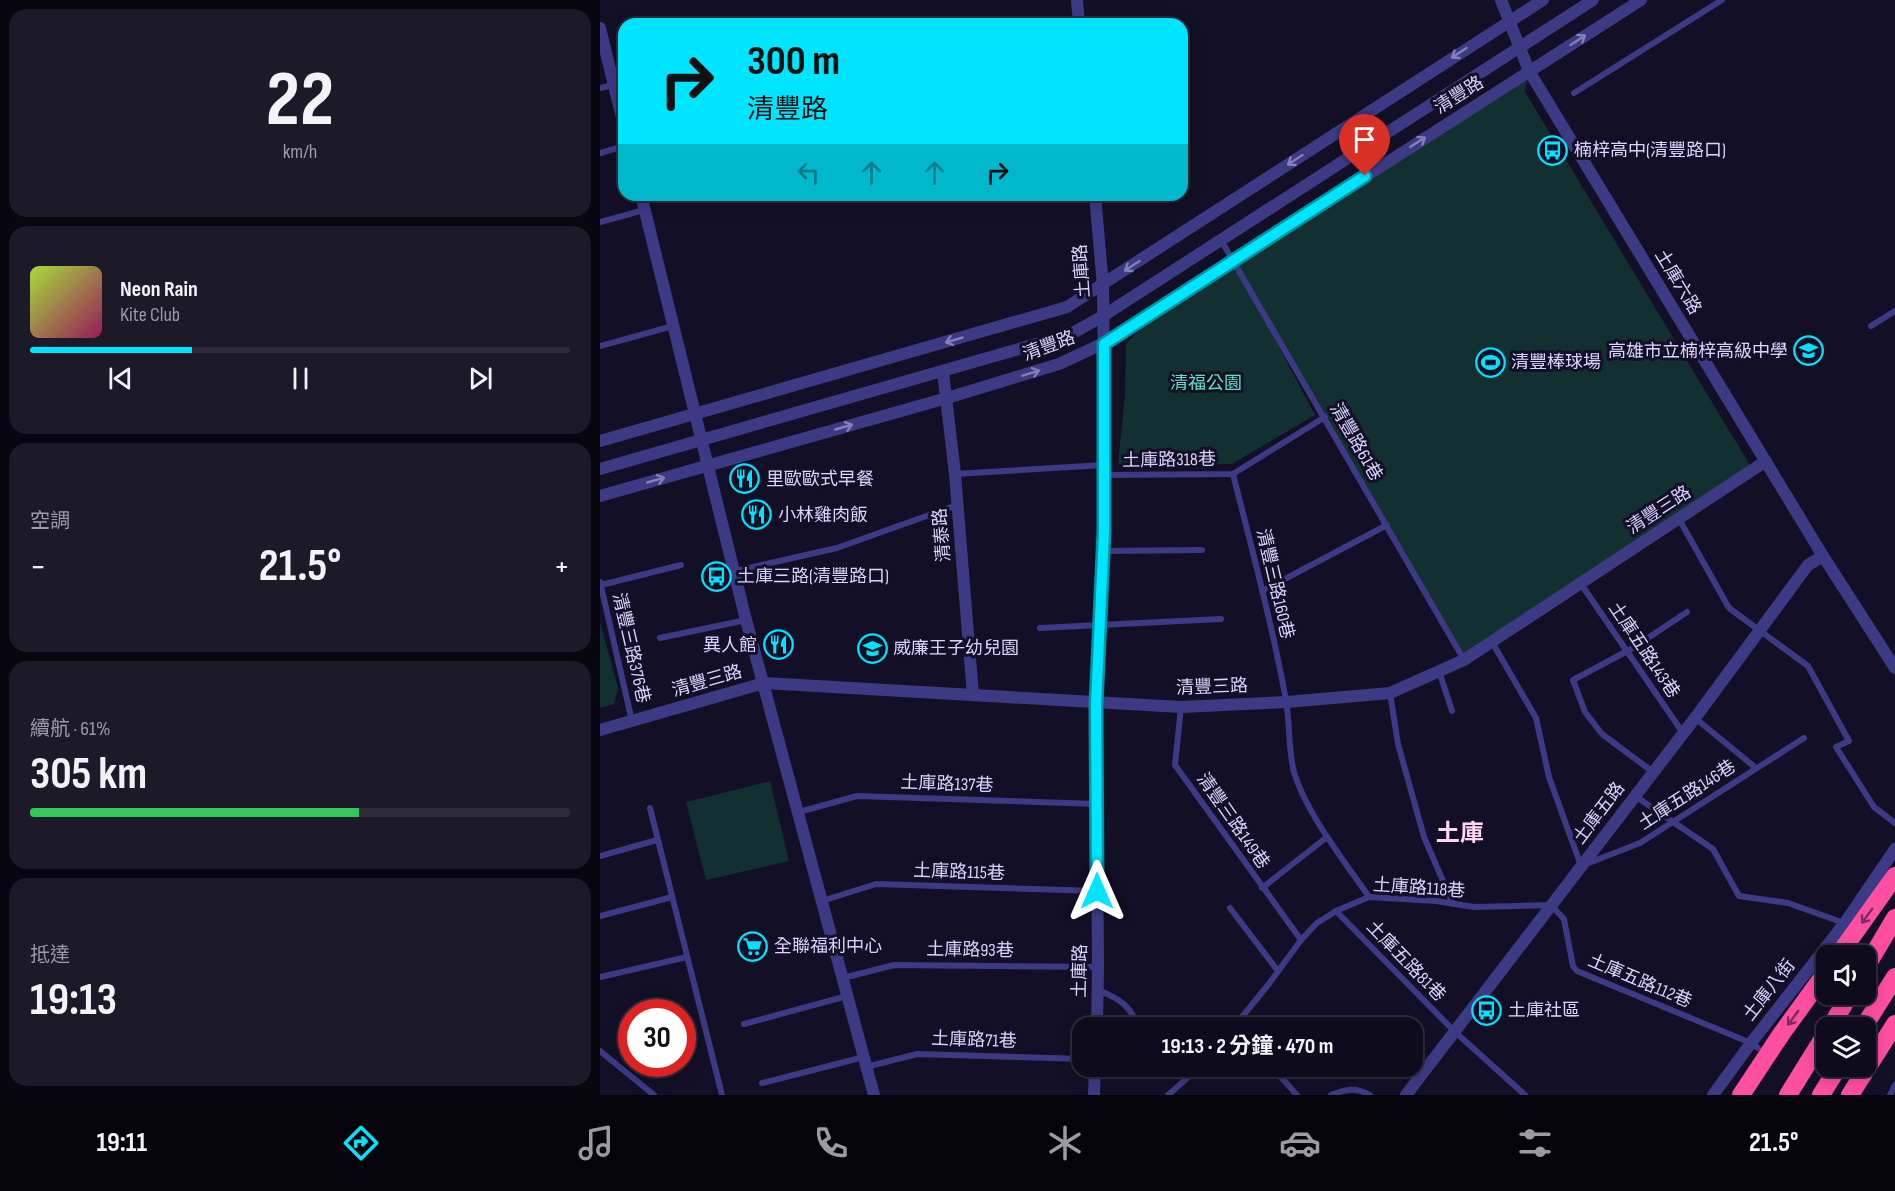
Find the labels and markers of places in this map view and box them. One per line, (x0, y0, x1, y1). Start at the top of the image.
pin (1339, 114, 1390, 176)
bus stop icon: 楠梓高中(清豐路口) (1537, 134, 1569, 166)
place label: 楠梓高中(清豐路口) (1574, 140, 1726, 161)
school or university icon: 高雄市立楠梓高級中學 (1793, 335, 1825, 367)
place label: 高雄市立楠梓高級中學 (1608, 341, 1788, 362)
sports icon: 清豐棒球場 (1474, 346, 1506, 378)
place label: 清豐棒球場 (1511, 352, 1601, 373)
restaurant icon: 里歐歐式早餐 (729, 463, 761, 495)
place label: 里歐歐式早餐 (766, 469, 874, 490)
restaurant icon: 小林雞肉飯 (741, 499, 773, 531)
place label: 小林雞肉飯 (778, 505, 868, 526)
bus stop icon: 土庫三路(清豐路口) (700, 560, 732, 592)
place label: 土庫三路(清豐路口) (737, 566, 889, 587)
restaurant icon: 異人館 (762, 629, 794, 661)
school or university icon: 威廉王子幼兒園 (856, 632, 888, 664)
place label: 異人館 (703, 635, 757, 656)
place label: 威廉王子幼兒園 (893, 638, 1019, 659)
supermarket icon: 全聯福利中心 (737, 930, 769, 962)
place label: 全聯福利中心 (774, 936, 882, 957)
bus stop icon: 土庫社區 (1471, 994, 1503, 1026)
place label: 土庫社區 (1508, 1000, 1580, 1021)

